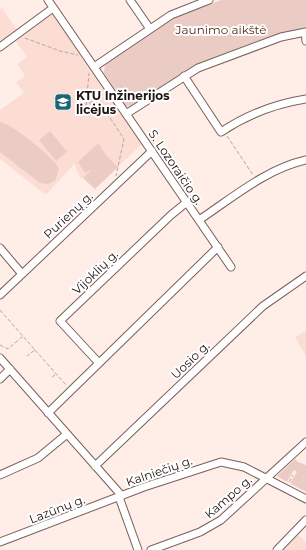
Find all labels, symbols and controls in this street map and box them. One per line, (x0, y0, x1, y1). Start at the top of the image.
park label: Jaunimo aikštė (175, 22, 266, 37)
place label: KTU Inžinerijos licėjus (76, 88, 170, 117)
school or university icon: KTU Inžinerijos licėjus (53, 92, 73, 112)
street label: S. Lozoraičio g. (145, 127, 207, 207)
street label: Purienų g. (40, 188, 96, 242)
street label: Vijoklių g. (69, 247, 121, 297)
street label: Uosio g. (168, 338, 212, 382)
street label: Kalniečių g. (124, 453, 194, 489)
street label: Kampo g. (201, 472, 255, 522)
street label: Lazūnų g. (27, 492, 87, 526)

